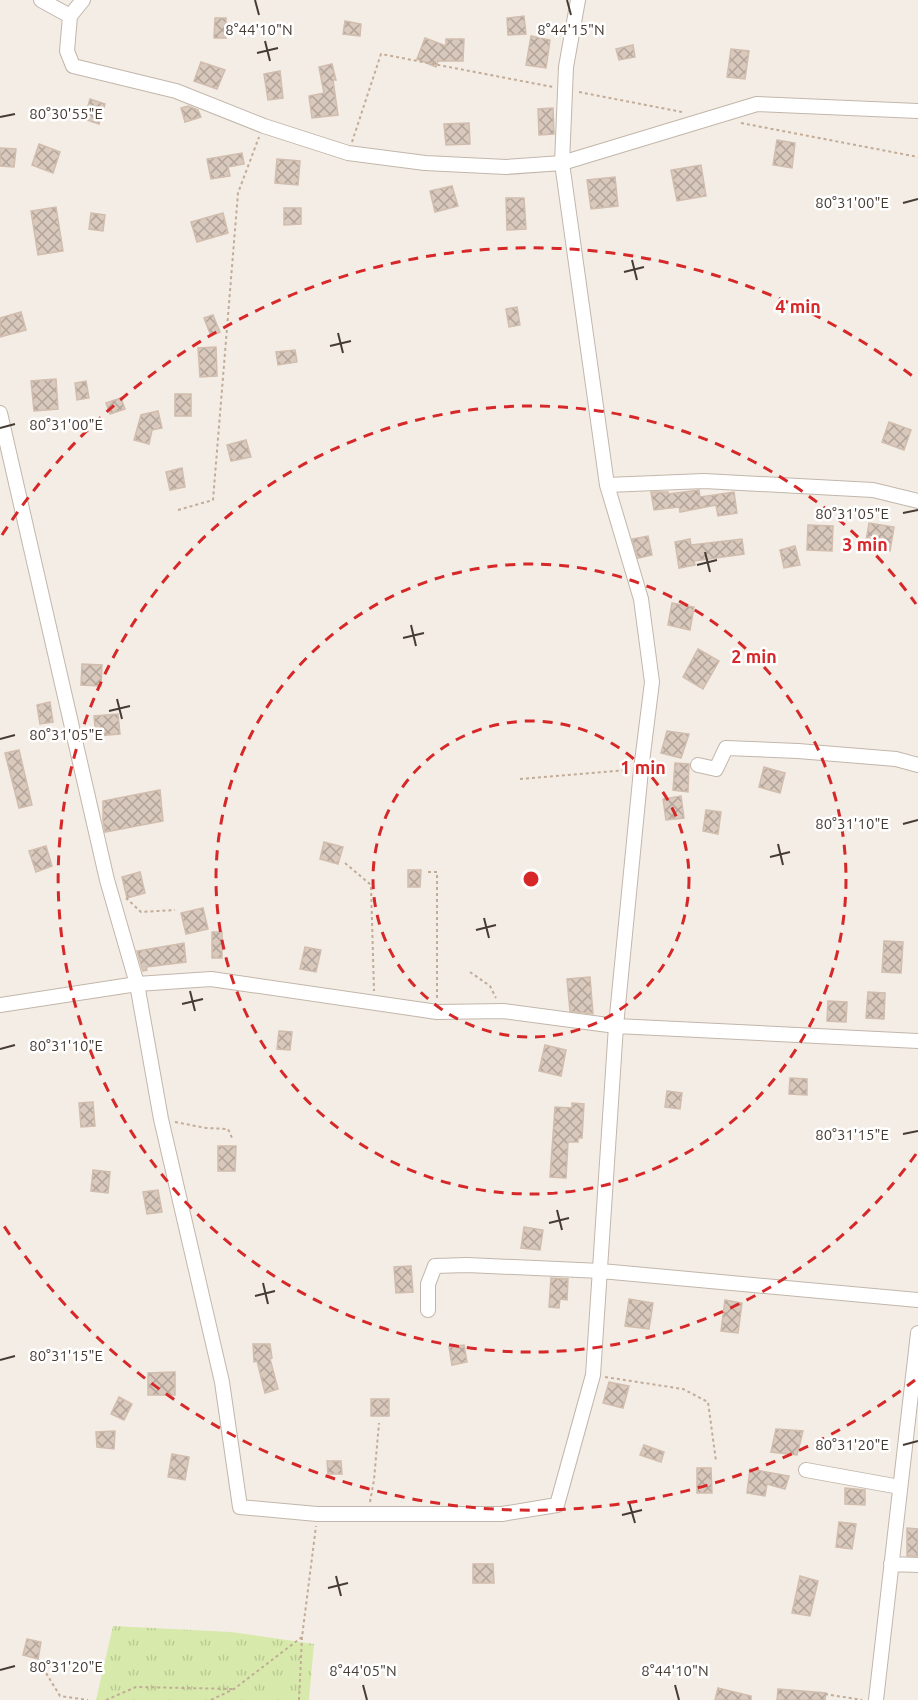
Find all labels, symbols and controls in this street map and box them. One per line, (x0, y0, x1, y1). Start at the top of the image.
text: 8°44'10"N (225, 21, 293, 38)
text: 8°44'15"N (537, 21, 605, 38)
text: 80°30'55"E (29, 105, 103, 122)
text: 80°31'00"E (815, 194, 889, 211)
text: 4 min (775, 296, 821, 316)
text: 80°31'00"E (29, 416, 103, 433)
text: 80°31'05"E (815, 505, 889, 522)
text: 3 min (842, 534, 888, 554)
text: 2 min (731, 646, 777, 666)
text: 80°31'05"E (29, 726, 103, 743)
text: 1 min (620, 757, 666, 777)
text: 80°31'10"E (815, 815, 889, 832)
centre of rings (521, 869, 541, 889)
text: 80°31'10"E (29, 1037, 103, 1054)
text: 80°31'15"E (815, 1126, 889, 1143)
text: 80°31'15"E (29, 1347, 103, 1364)
text: 80°31'20"E (815, 1436, 889, 1453)
text: 80°31'20"E (29, 1658, 103, 1675)
text: 8°44'05"N (329, 1662, 397, 1679)
text: 8°44'10"N (641, 1662, 709, 1679)

